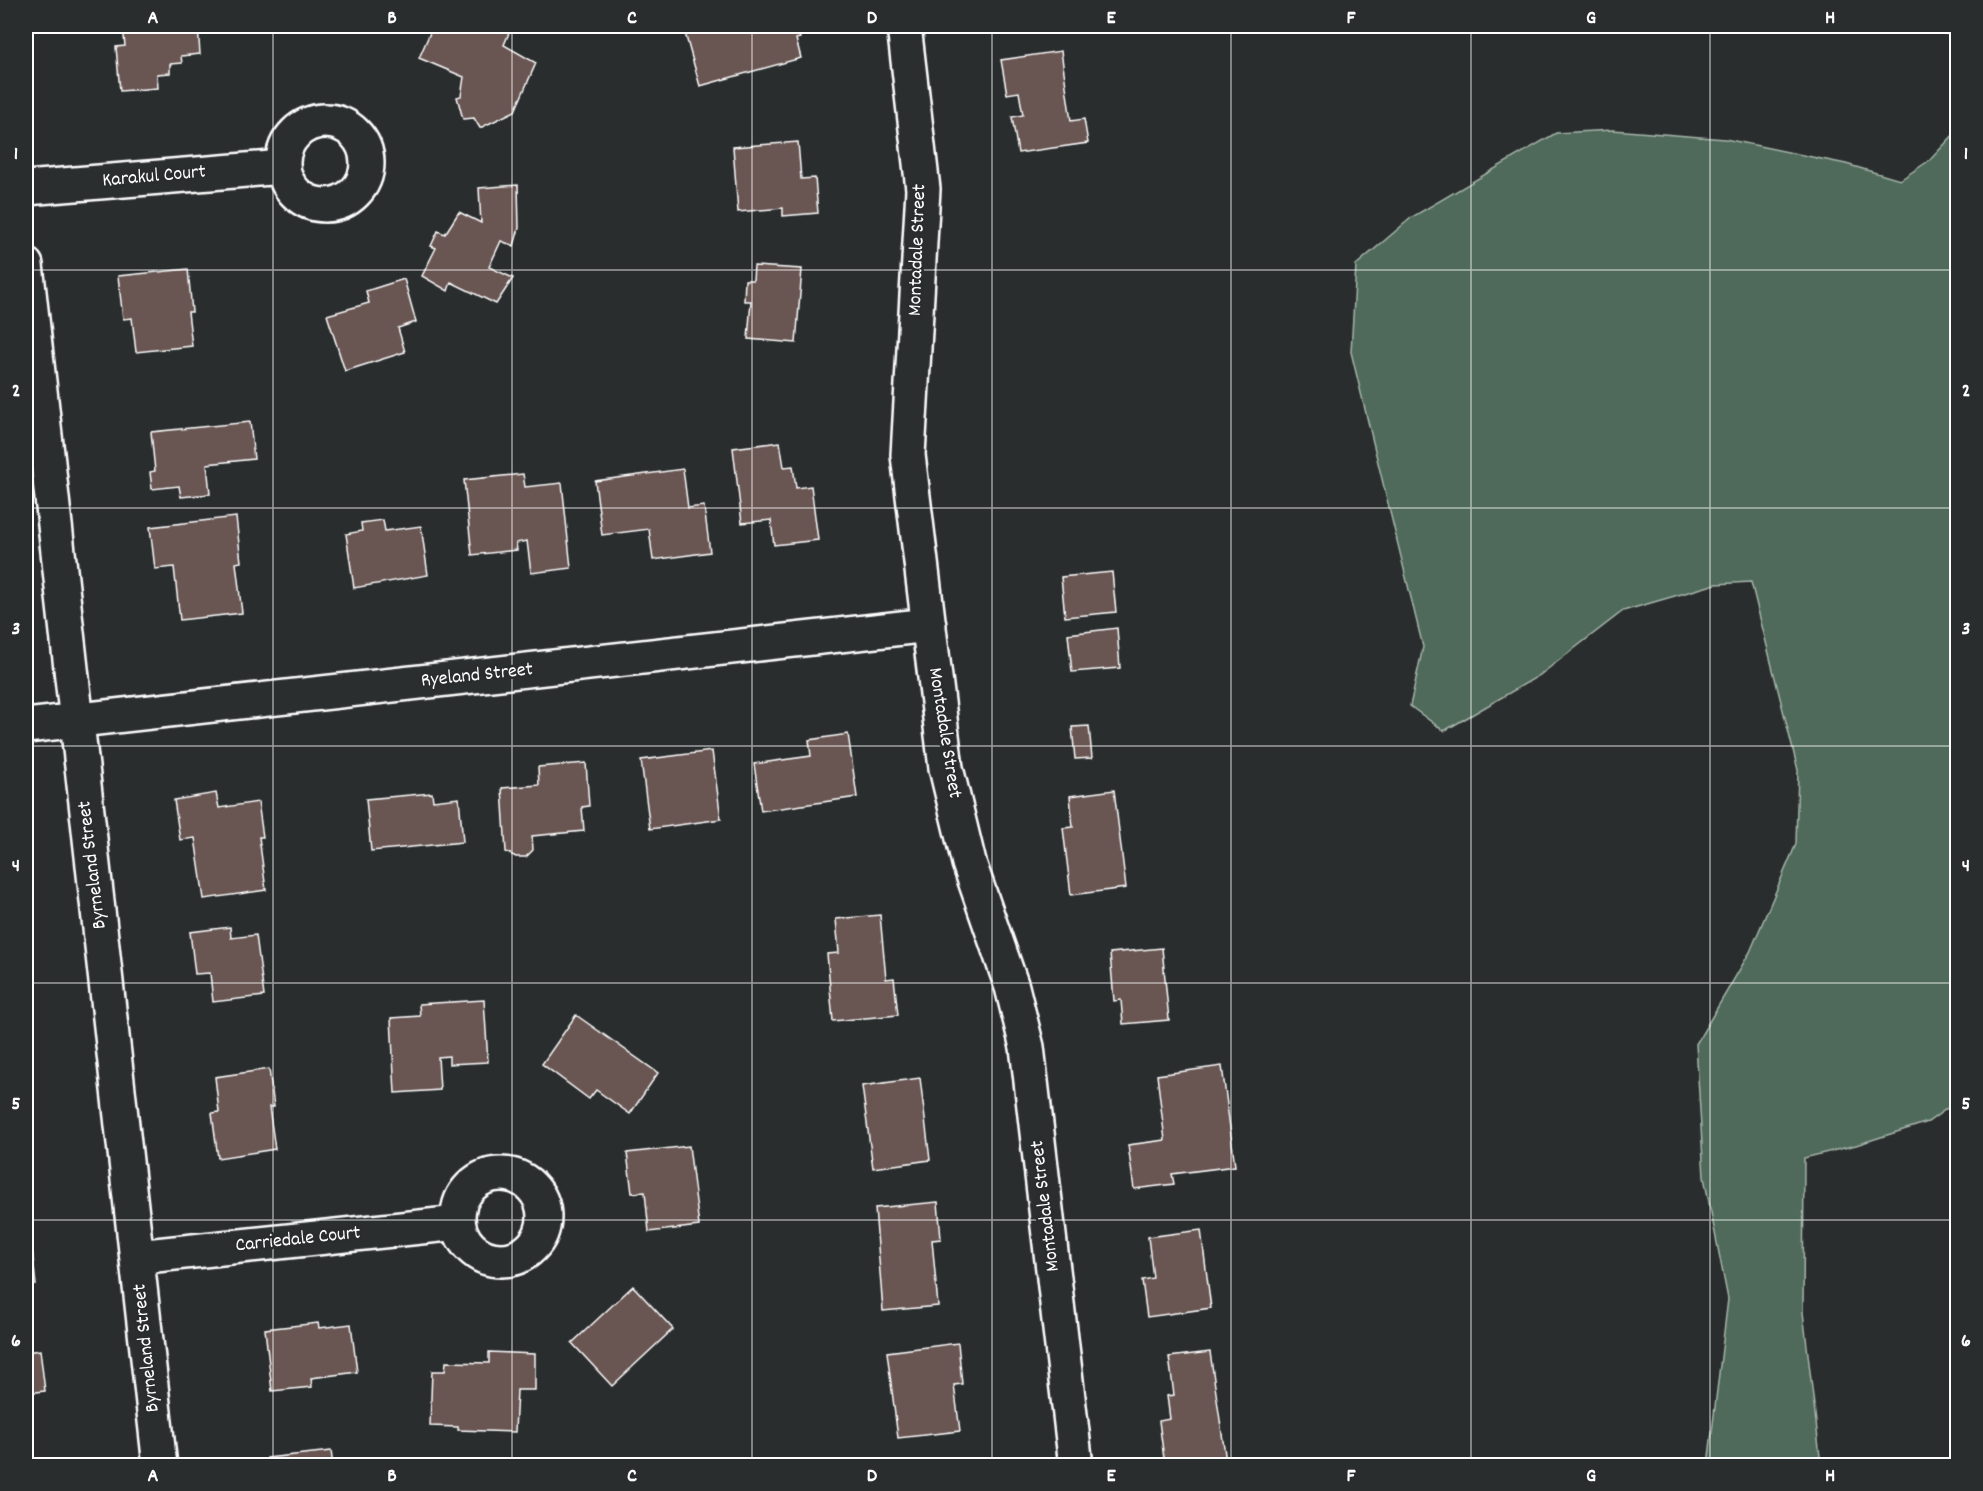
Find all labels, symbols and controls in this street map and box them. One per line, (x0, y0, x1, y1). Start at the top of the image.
text: A (148, 5, 159, 33)
text: B (387, 5, 397, 33)
text: C (627, 5, 637, 33)
text: D (867, 5, 878, 33)
text: E (1106, 5, 1116, 33)
text: F (1347, 5, 1357, 33)
text: G (1586, 5, 1596, 33)
text: H (1825, 5, 1835, 33)
text: 1 (14, 141, 18, 169)
text: 1 (1964, 141, 1968, 169)
street label: Karakul Court (101, 159, 207, 195)
street label: Montadale Street (902, 183, 934, 317)
text: 2 (12, 378, 20, 406)
text: 2 (1962, 378, 1970, 406)
text: 3 (12, 616, 20, 644)
text: 3 (1962, 616, 1970, 644)
street label: Ryeland Street (420, 656, 534, 696)
street label: Montadale Street (920, 666, 968, 800)
street label: Byrneland Street (71, 799, 115, 931)
text: 4 (12, 853, 20, 881)
text: 4 (1962, 853, 1970, 881)
text: 5 (11, 1091, 21, 1119)
text: 5 (1961, 1091, 1971, 1119)
street label: Montadale Street (1024, 1139, 1068, 1273)
street label: Carriedale Court (234, 1220, 362, 1260)
street label: Byrneland Street (126, 1282, 168, 1414)
text: 6 (11, 1328, 21, 1356)
text: 6 (1961, 1328, 1971, 1356)
text: A (148, 1463, 159, 1491)
text: B (387, 1463, 397, 1491)
text: C (627, 1463, 637, 1491)
text: D (867, 1463, 878, 1491)
text: E (1106, 1463, 1116, 1491)
text: F (1347, 1463, 1357, 1491)
text: G (1586, 1463, 1596, 1491)
text: H (1825, 1463, 1835, 1491)

